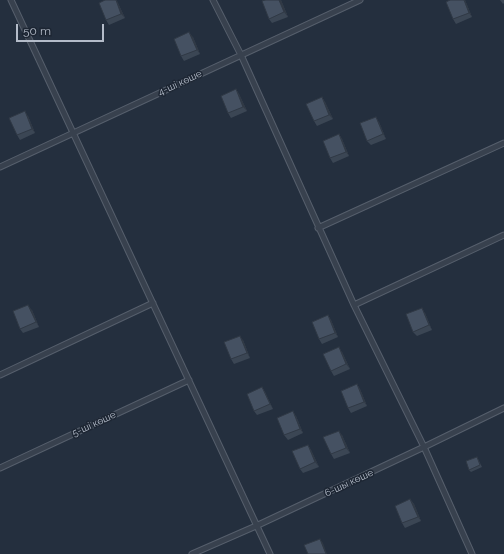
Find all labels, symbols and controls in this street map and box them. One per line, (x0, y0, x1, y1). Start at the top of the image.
scale bar (18, 16, 106, 42)
text: 50 m (23, 24, 51, 38)
street label: 4-ші көше (156, 68, 204, 98)
street label: 5-ші көше (70, 409, 118, 439)
street label: 6-шы көше (323, 467, 375, 499)

